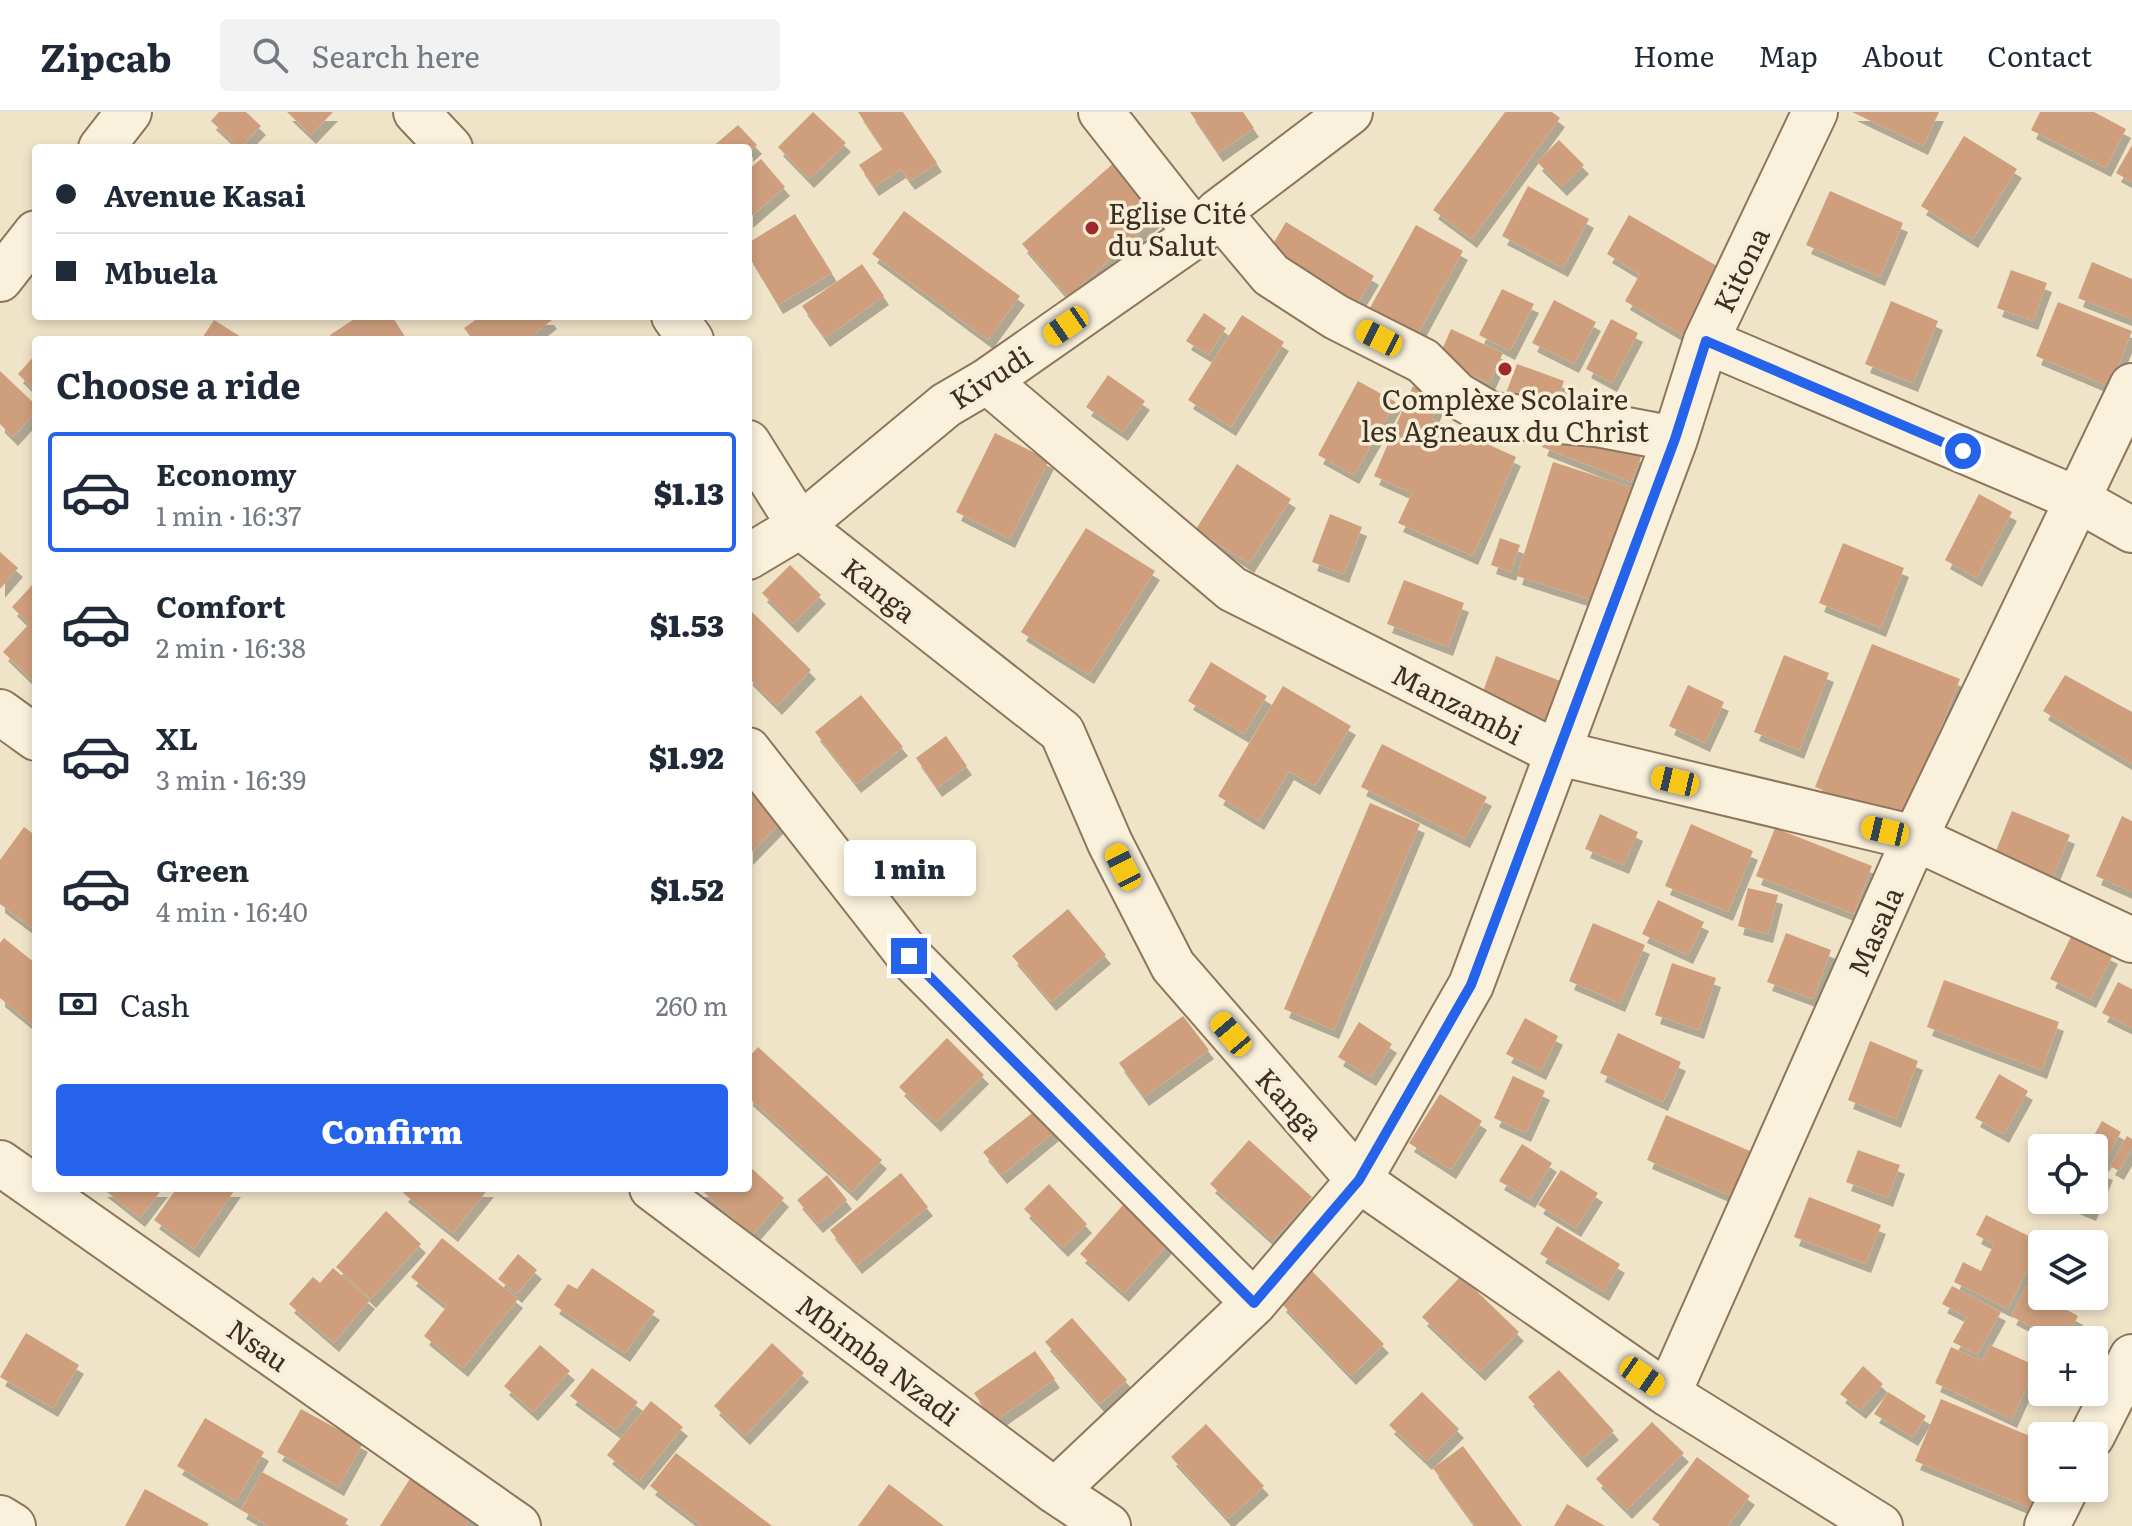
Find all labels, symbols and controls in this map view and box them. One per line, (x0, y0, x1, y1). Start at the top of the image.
search box (220, 19, 780, 91)
text: Zipcab (40, 27, 172, 84)
icon: search (248, 33, 292, 77)
text: Search here (312, 33, 480, 77)
text: Home (1633, 34, 1714, 76)
text: Map (1758, 34, 1818, 76)
text: About (1862, 34, 1943, 76)
text: Contact (1987, 34, 2092, 76)
text: Avenue Kasai (104, 172, 306, 216)
place label: Eglise Cité du Salut (1108, 191, 1246, 265)
marker: Eglise Cité du Salut (1083, 219, 1101, 237)
street label: Kitona (1701, 219, 1779, 319)
text: Mbuela (104, 249, 218, 293)
car (1039, 302, 1093, 350)
car (1352, 316, 1406, 360)
street label: Kivudi (941, 334, 1039, 418)
text: Choose a ride (56, 357, 301, 410)
marker: Complèxe Scolaire les Agneaux du Christ (1496, 360, 1514, 378)
place label: Complèxe Scolaire les Agneaux du Christ (1361, 377, 1650, 451)
route start (1945, 433, 1981, 469)
text: Economy (156, 451, 296, 495)
icon: car (60, 456, 132, 528)
text: $1.13 (654, 470, 724, 514)
text: 1 min · 16:37 (156, 495, 301, 534)
street label: Kanga (834, 546, 926, 632)
text: Comfort (156, 583, 286, 627)
icon: car (60, 588, 132, 660)
text: $1.53 (650, 602, 724, 646)
text: 2 min · 16:38 (156, 627, 306, 666)
street label: Manzambi (1385, 652, 1531, 754)
text: XL (156, 715, 198, 759)
icon: car (60, 720, 132, 792)
text: $1.92 (649, 734, 724, 778)
text: 3 min · 16:39 (156, 759, 306, 798)
car (1649, 764, 1701, 798)
car (1859, 814, 1911, 848)
callout: 1 min (843, 840, 975, 896)
car (1101, 840, 1145, 894)
text: Green (156, 847, 249, 891)
text: 1 min (875, 848, 945, 887)
icon: car (60, 852, 132, 924)
text: $1.52 (650, 866, 724, 910)
street label: Masala (1836, 879, 1912, 983)
text: 4 min · 16:40 (156, 891, 308, 930)
route end (891, 938, 927, 974)
icon: cash (56, 982, 100, 1026)
text: Cash (120, 982, 190, 1026)
text: 260 m (655, 985, 728, 1024)
car (1206, 1008, 1256, 1060)
street label: Kanga (1247, 1058, 1335, 1148)
button: Confirm (56, 1084, 728, 1176)
map controls (2028, 1134, 2108, 1502)
button: locate (2028, 1134, 2108, 1214)
button: layers (2028, 1230, 2108, 1310)
street label: Mbimba Nzadi (788, 1283, 970, 1435)
street label: Nsau (219, 1308, 299, 1380)
button: + (2028, 1326, 2108, 1406)
car (1615, 1352, 1669, 1400)
button: − (2028, 1422, 2108, 1502)

